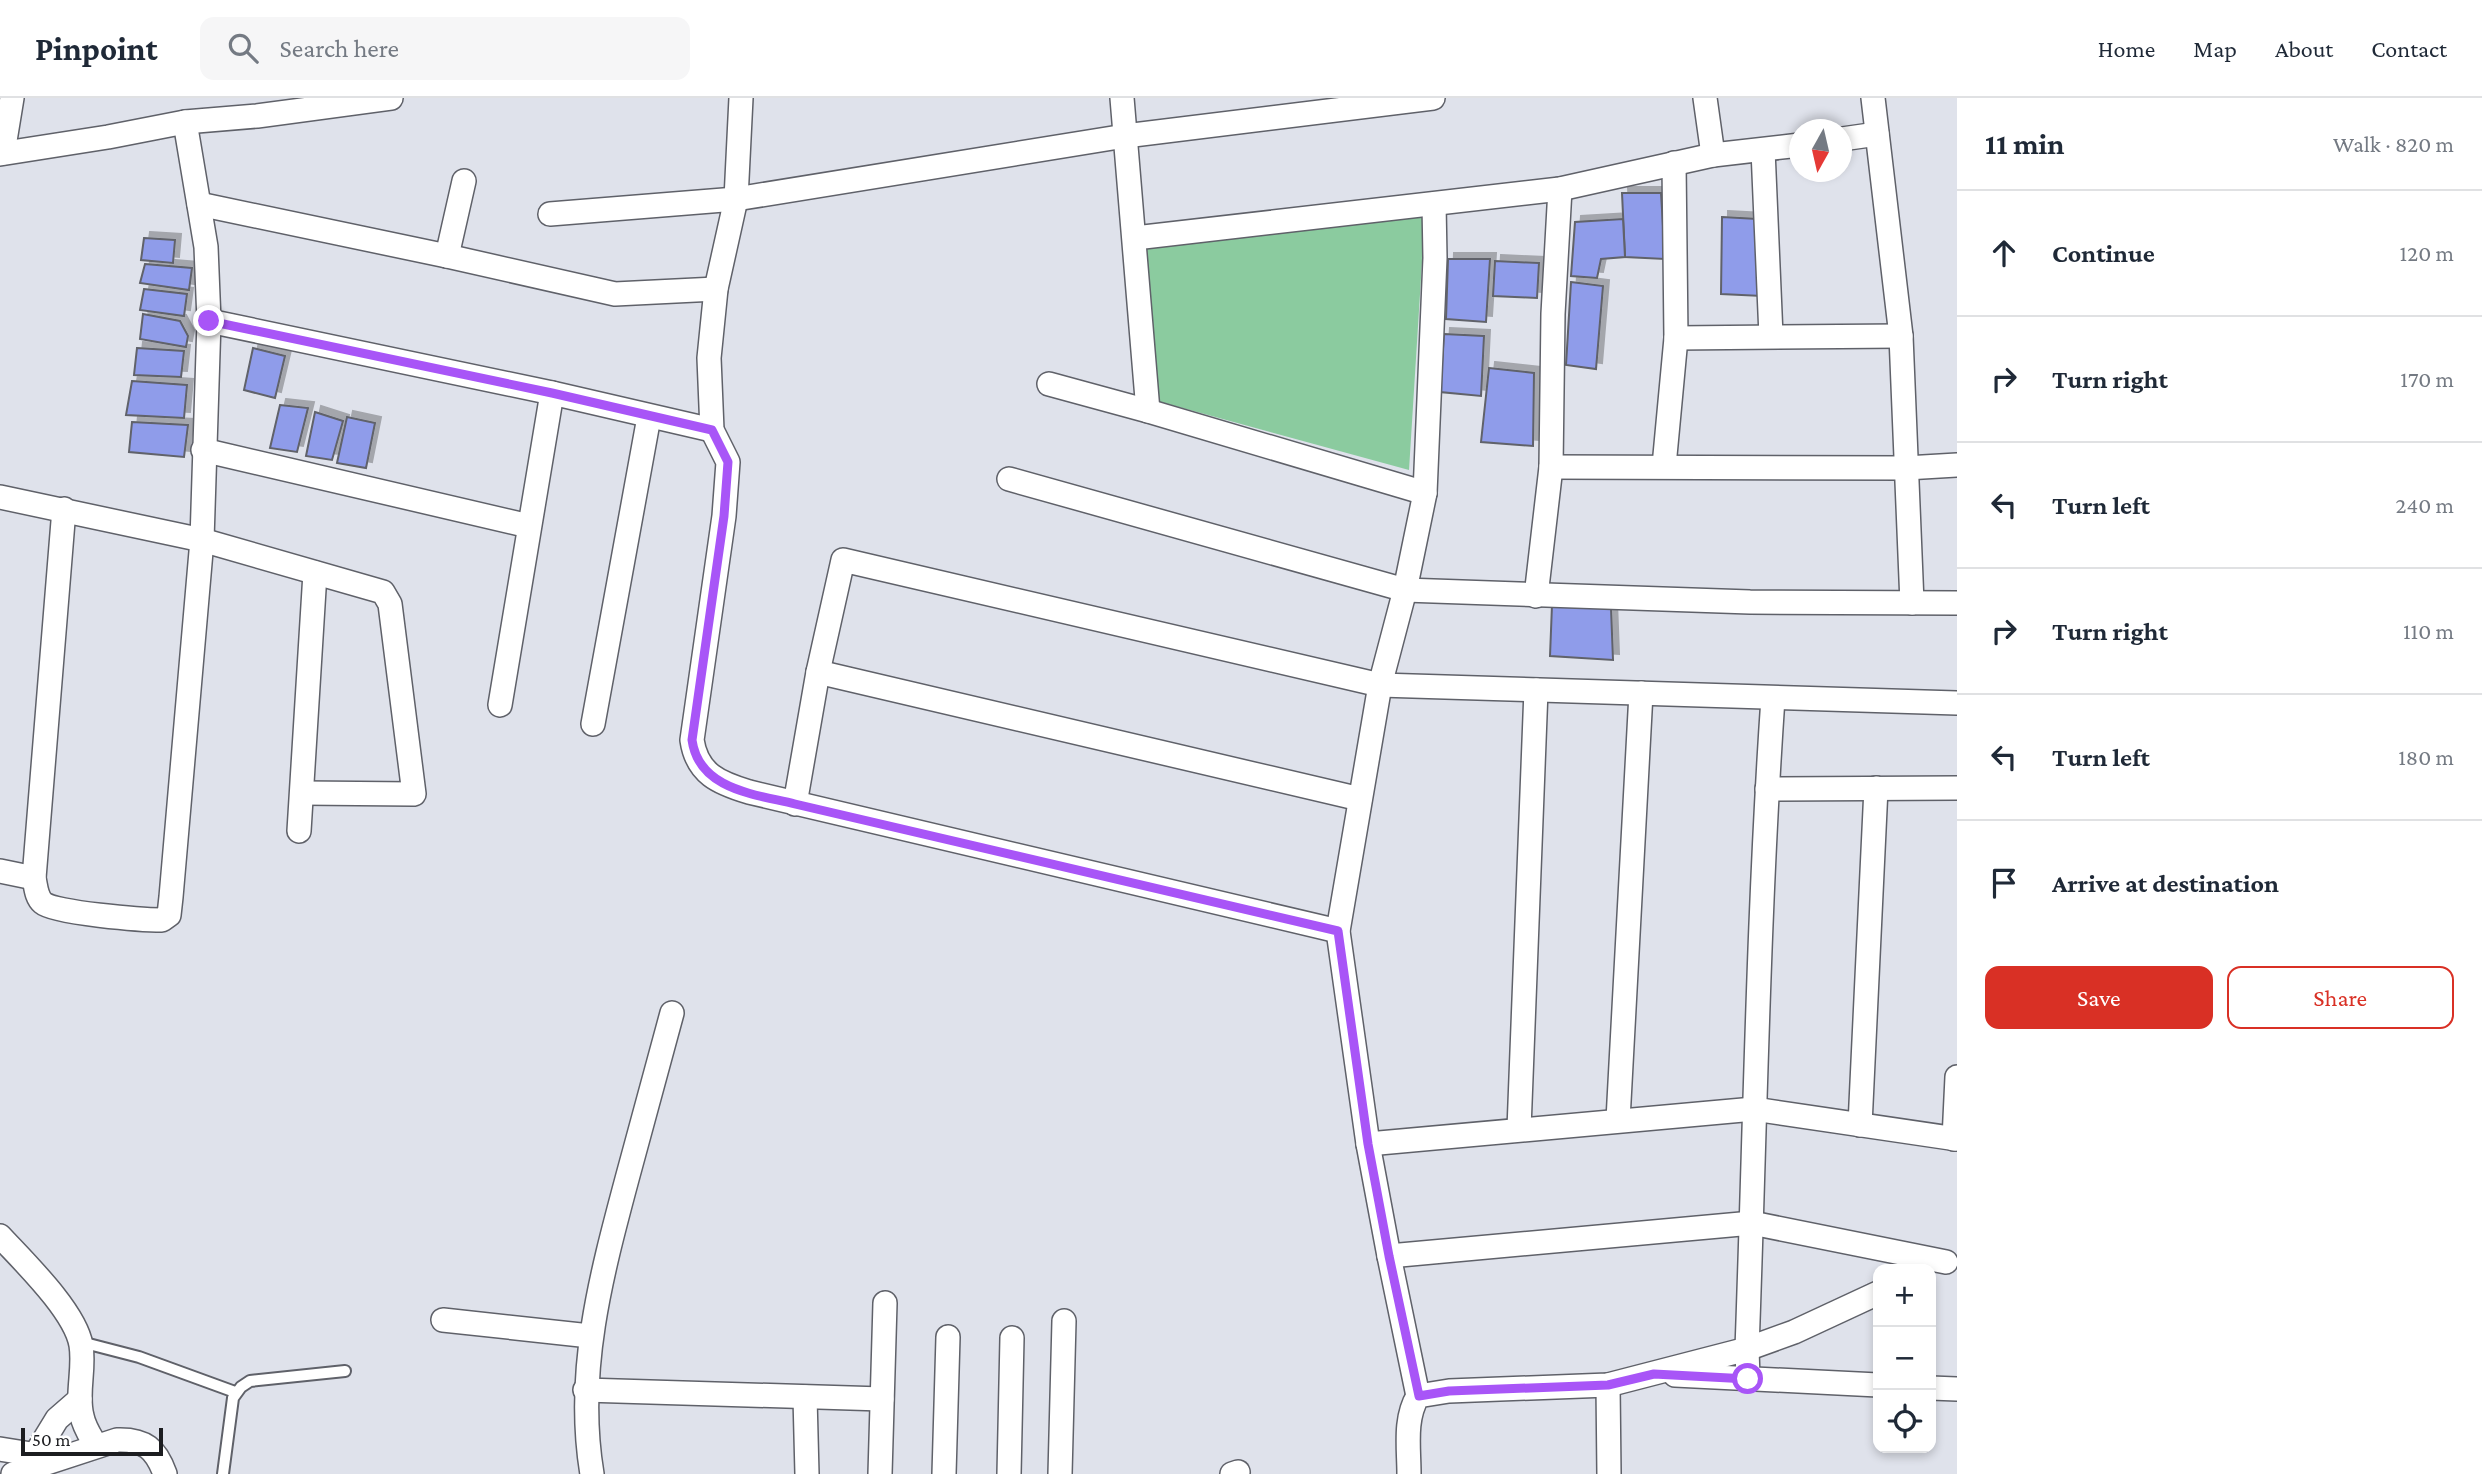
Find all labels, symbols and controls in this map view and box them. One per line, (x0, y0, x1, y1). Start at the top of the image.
search box (200, 17, 690, 80)
icon: search (224, 29, 262, 67)
text: Pinpoint (35, 30, 158, 67)
text: Search here (280, 34, 399, 63)
text: Home (2098, 35, 2155, 62)
text: Map (2193, 35, 2237, 62)
text: About (2275, 35, 2333, 62)
text: Contact (2371, 35, 2447, 62)
north arrow (1789, 119, 1852, 182)
text: 11 min (1985, 127, 2065, 160)
text: Walk · 820 m (2333, 131, 2454, 157)
icon: ahead (1985, 234, 2023, 272)
text: Continue (2052, 239, 2155, 268)
text: 120 m (2400, 240, 2454, 266)
route end (193, 305, 224, 336)
icon: right (1985, 360, 2023, 398)
text: Turn right (2052, 365, 2168, 394)
text: 170 m (2400, 366, 2454, 392)
icon: left (1985, 486, 2023, 524)
text: Turn left (2052, 491, 2150, 520)
text: 240 m (2395, 492, 2454, 518)
icon: right (1985, 612, 2023, 650)
text: Turn right (2052, 617, 2168, 646)
text: 110 m (2403, 618, 2454, 644)
icon: left (1985, 738, 2023, 776)
text: Turn left (2052, 743, 2150, 772)
text: 180 m (2398, 744, 2454, 770)
icon: arrive (1985, 864, 2023, 902)
text: Arrive at destination (2052, 869, 2279, 898)
button: Save (1985, 966, 2213, 1029)
button: Share (2227, 966, 2454, 1029)
map controls (1873, 1264, 1936, 1453)
button: + (1873, 1264, 1936, 1327)
button: − (1873, 1327, 1936, 1390)
route start (1732, 1363, 1763, 1394)
button: locate (1873, 1390, 1936, 1453)
scale bar (21, 1425, 163, 1457)
text: 50 m (32, 1429, 71, 1450)

